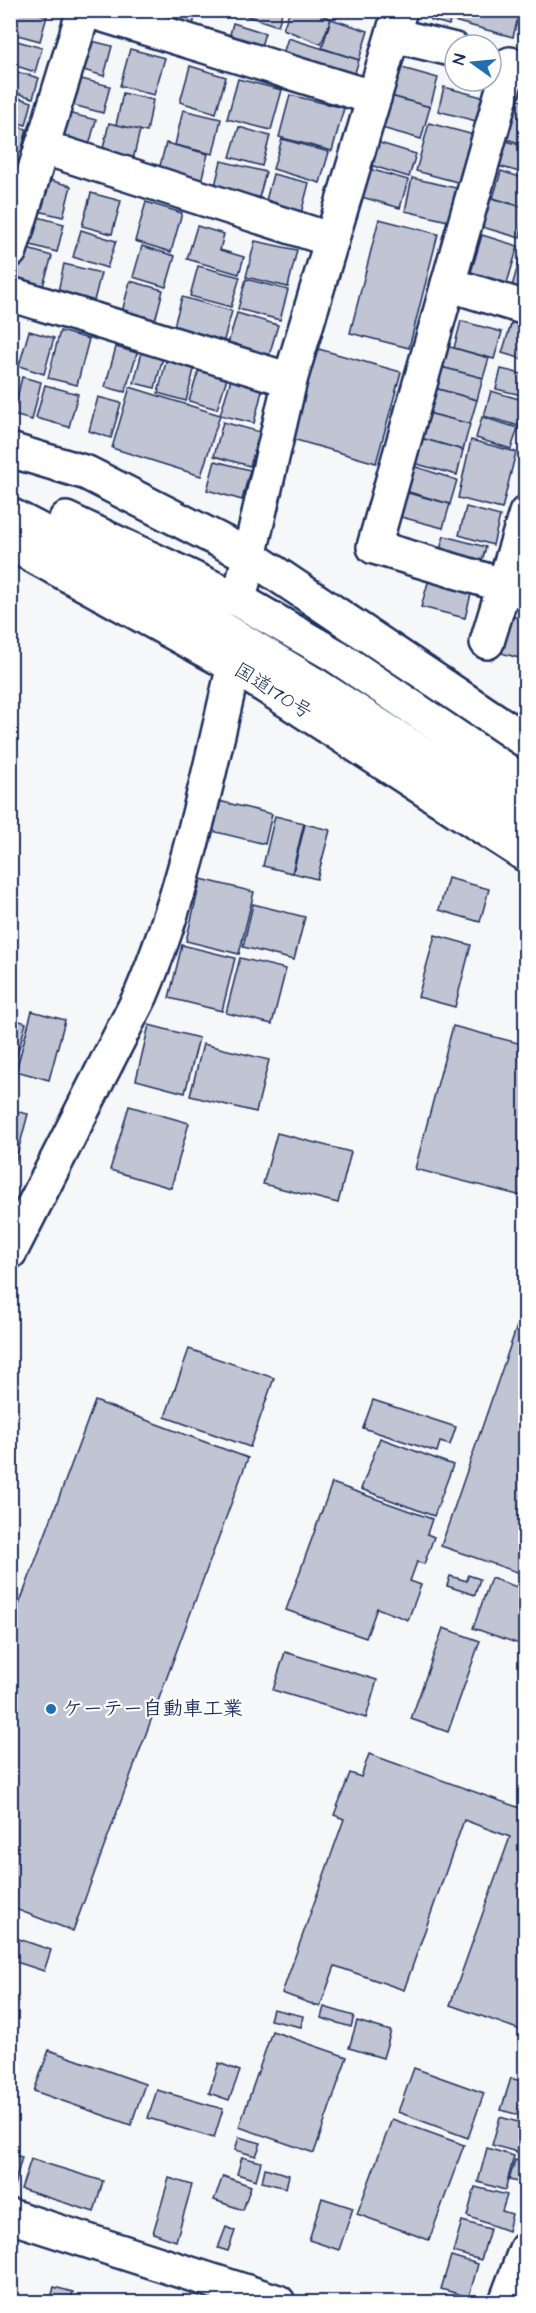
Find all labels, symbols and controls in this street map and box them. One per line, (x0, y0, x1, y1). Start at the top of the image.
north arrow (443, 33, 503, 93)
text: N (448, 52, 471, 67)
street label: 国道170号 (228, 656, 318, 726)
place label: ケーテー自動車工業 (63, 1695, 243, 1723)
marker: ケーテー自動車工業 (44, 1702, 58, 1716)

